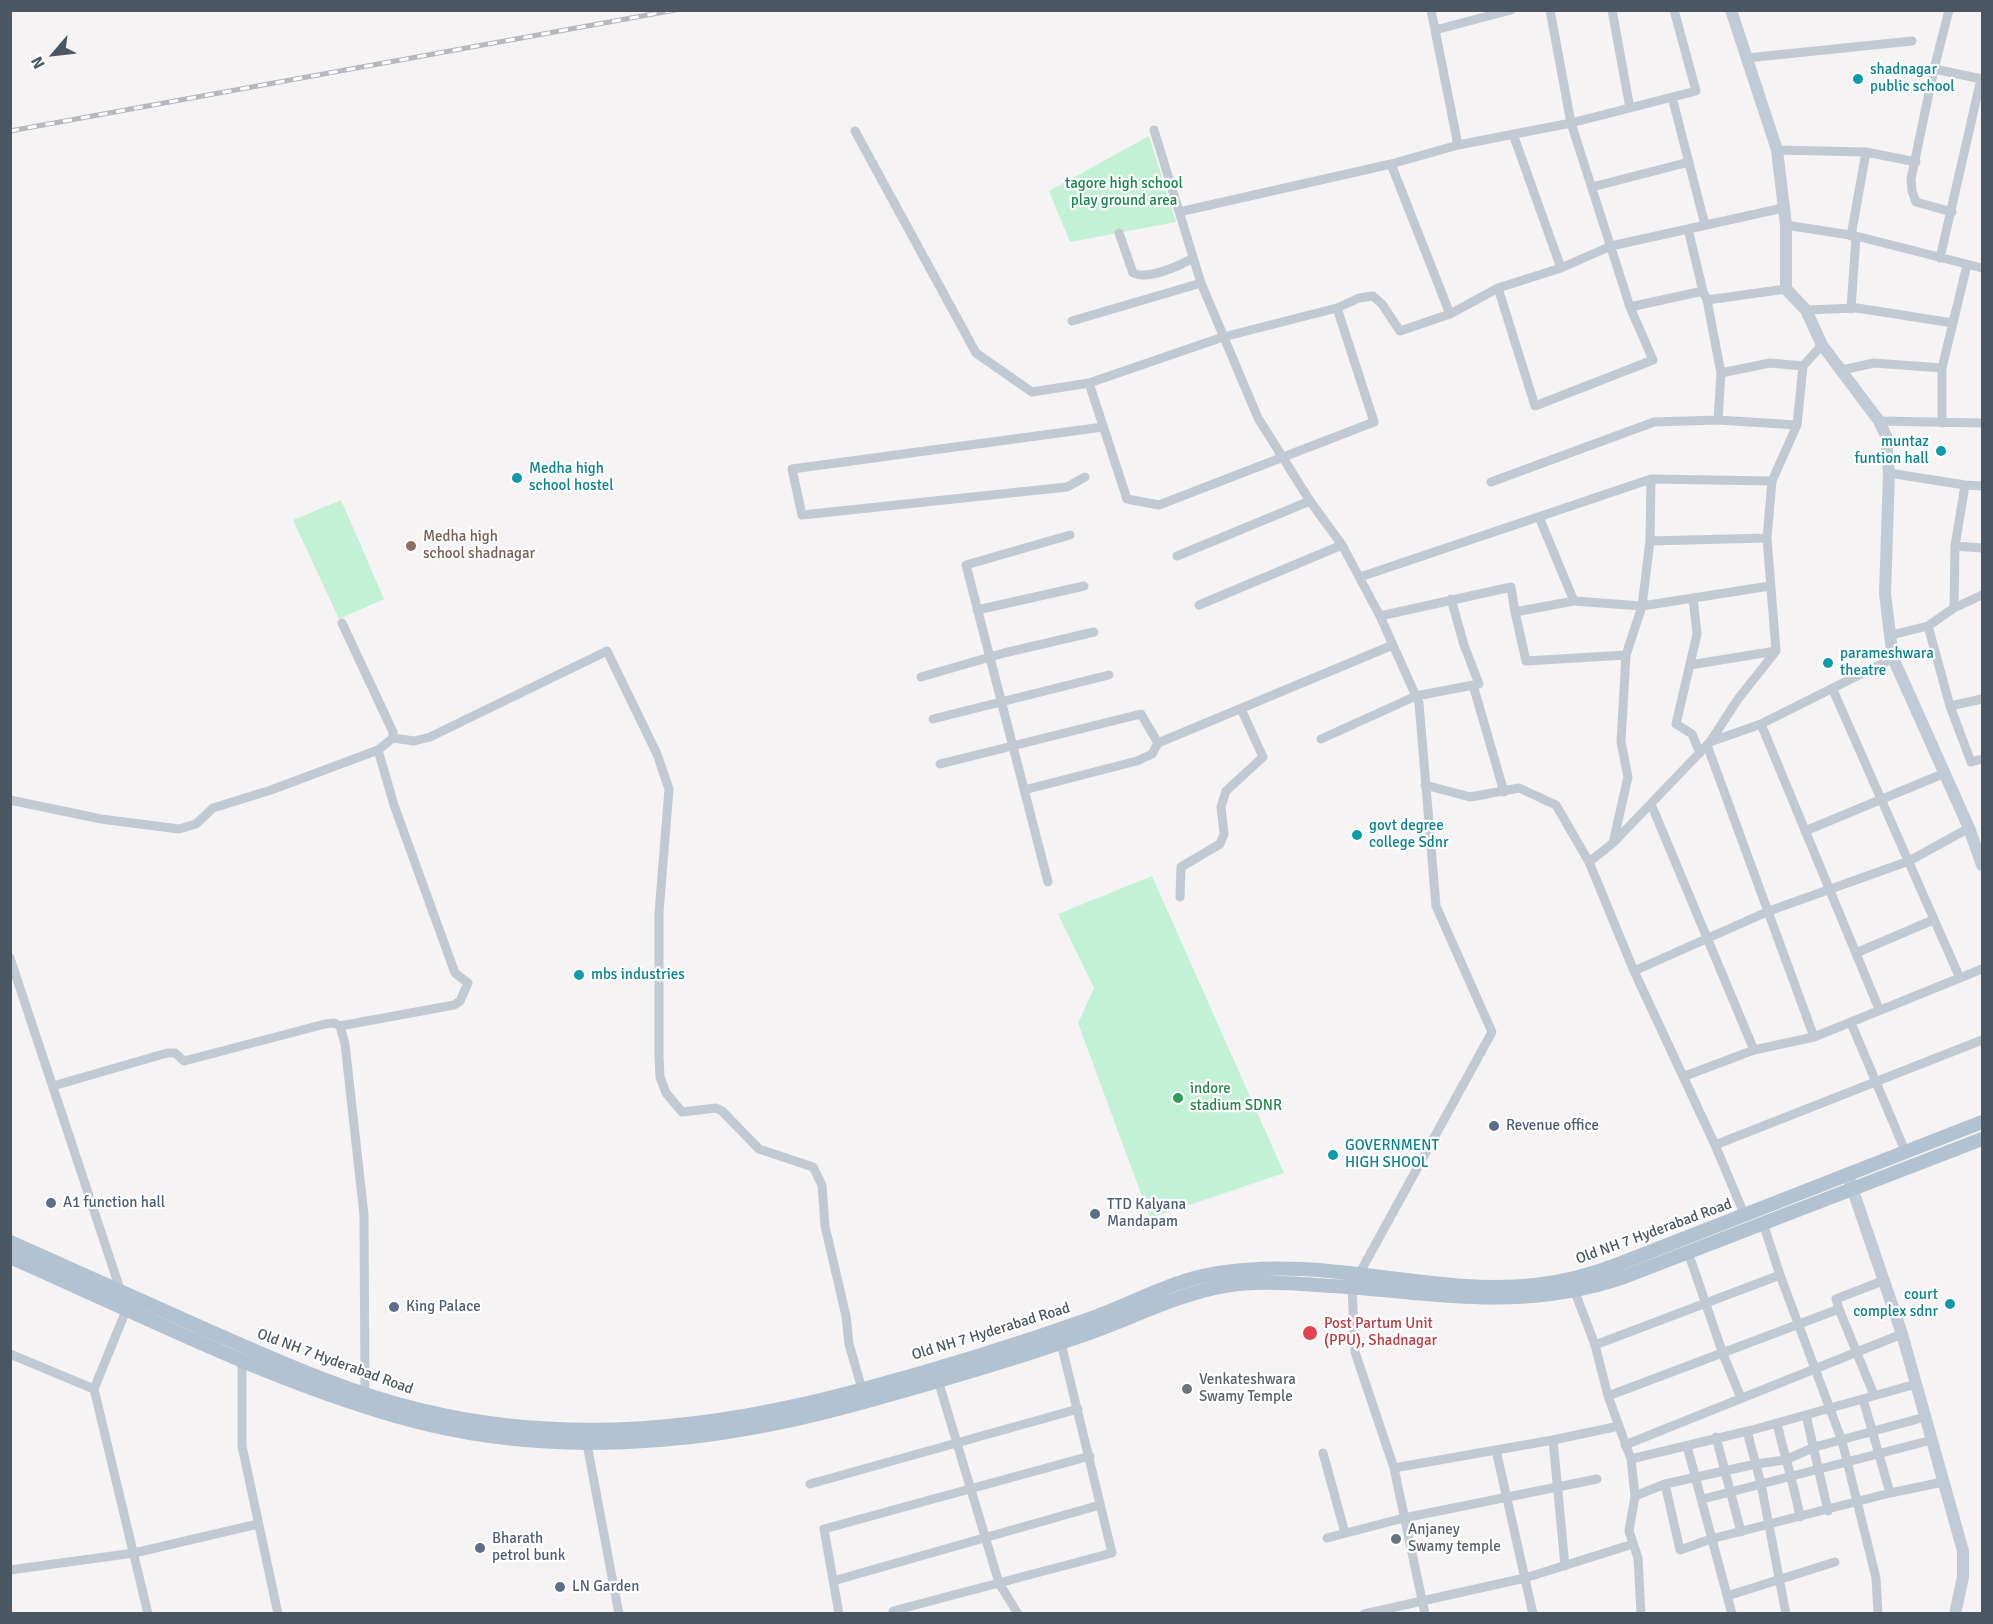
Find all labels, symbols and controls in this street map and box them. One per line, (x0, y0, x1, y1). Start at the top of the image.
north arrow (24, 24, 84, 84)
text: N (27, 53, 50, 72)
place label: shadnagar public school (1870, 61, 1955, 96)
marker: shadnagar public school (1851, 72, 1865, 86)
park label: tagore high school play ground area (1065, 175, 1183, 210)
place label: muntaz funtion hall (1854, 433, 1929, 468)
marker: muntaz funtion hall (1934, 444, 1948, 458)
place label: Medha high school hostel (529, 460, 614, 495)
marker: Medha high school hostel (510, 471, 524, 485)
place label: Medha high school shadnagar (423, 528, 535, 563)
marker: Medha high school shadnagar (404, 539, 418, 553)
place label: parameshwara theatre (1840, 645, 1934, 680)
marker: parameshwara theatre (1821, 656, 1835, 670)
place label: govt degree college Sdnr (1369, 817, 1448, 852)
marker: govt degree college Sdnr (1350, 828, 1364, 842)
place label: mbs industries (591, 966, 685, 984)
marker: mbs industries (572, 968, 586, 982)
place label: indore stadium SDNR (1190, 1080, 1282, 1115)
marker: indore stadium SDNR (1171, 1091, 1185, 1105)
place label: Revenue office (1506, 1117, 1599, 1135)
marker: Revenue office (1487, 1119, 1501, 1133)
place label: GOVERNMENT HIGH SHOOL (1345, 1137, 1439, 1172)
marker: GOVERNMENT HIGH SHOOL (1326, 1148, 1340, 1162)
place label: A1 function hall (63, 1194, 165, 1212)
street label: Old NH 7 Hyderabad Road (1574, 1195, 1734, 1269)
marker: A1 function hall (44, 1196, 58, 1210)
place label: TTD Kalyana Mandapam (1107, 1196, 1186, 1231)
marker: TTD Kalyana Mandapam (1088, 1207, 1102, 1221)
place label: court complex sdnr (1853, 1286, 1938, 1321)
marker: court complex sdnr (1943, 1297, 1957, 1311)
place label: King Palace (406, 1298, 481, 1316)
street label: Old NH 7 Hyderabad Road (910, 1299, 1072, 1365)
marker: King Palace (387, 1300, 401, 1314)
place label: Post Partum Unit (PPU), Shadnagar (1324, 1315, 1437, 1350)
marker: Post Partum Unit (PPU), Shadnagar (1301, 1324, 1319, 1342)
street label: Old NH 7 Hyderabad Road (255, 1325, 415, 1399)
place label: Venkateshwara Swamy Temple (1199, 1371, 1296, 1406)
marker: Venkateshwara Swamy Temple (1180, 1382, 1194, 1396)
place label: Anjaney Swamy temple (1408, 1521, 1501, 1556)
place label: Bharath petrol bunk (492, 1530, 565, 1565)
marker: Anjaney Swamy temple (1389, 1532, 1403, 1546)
marker: Bharath petrol bunk (473, 1541, 487, 1555)
place label: LN Garden (572, 1578, 639, 1596)
marker: LN Garden (553, 1580, 567, 1594)

